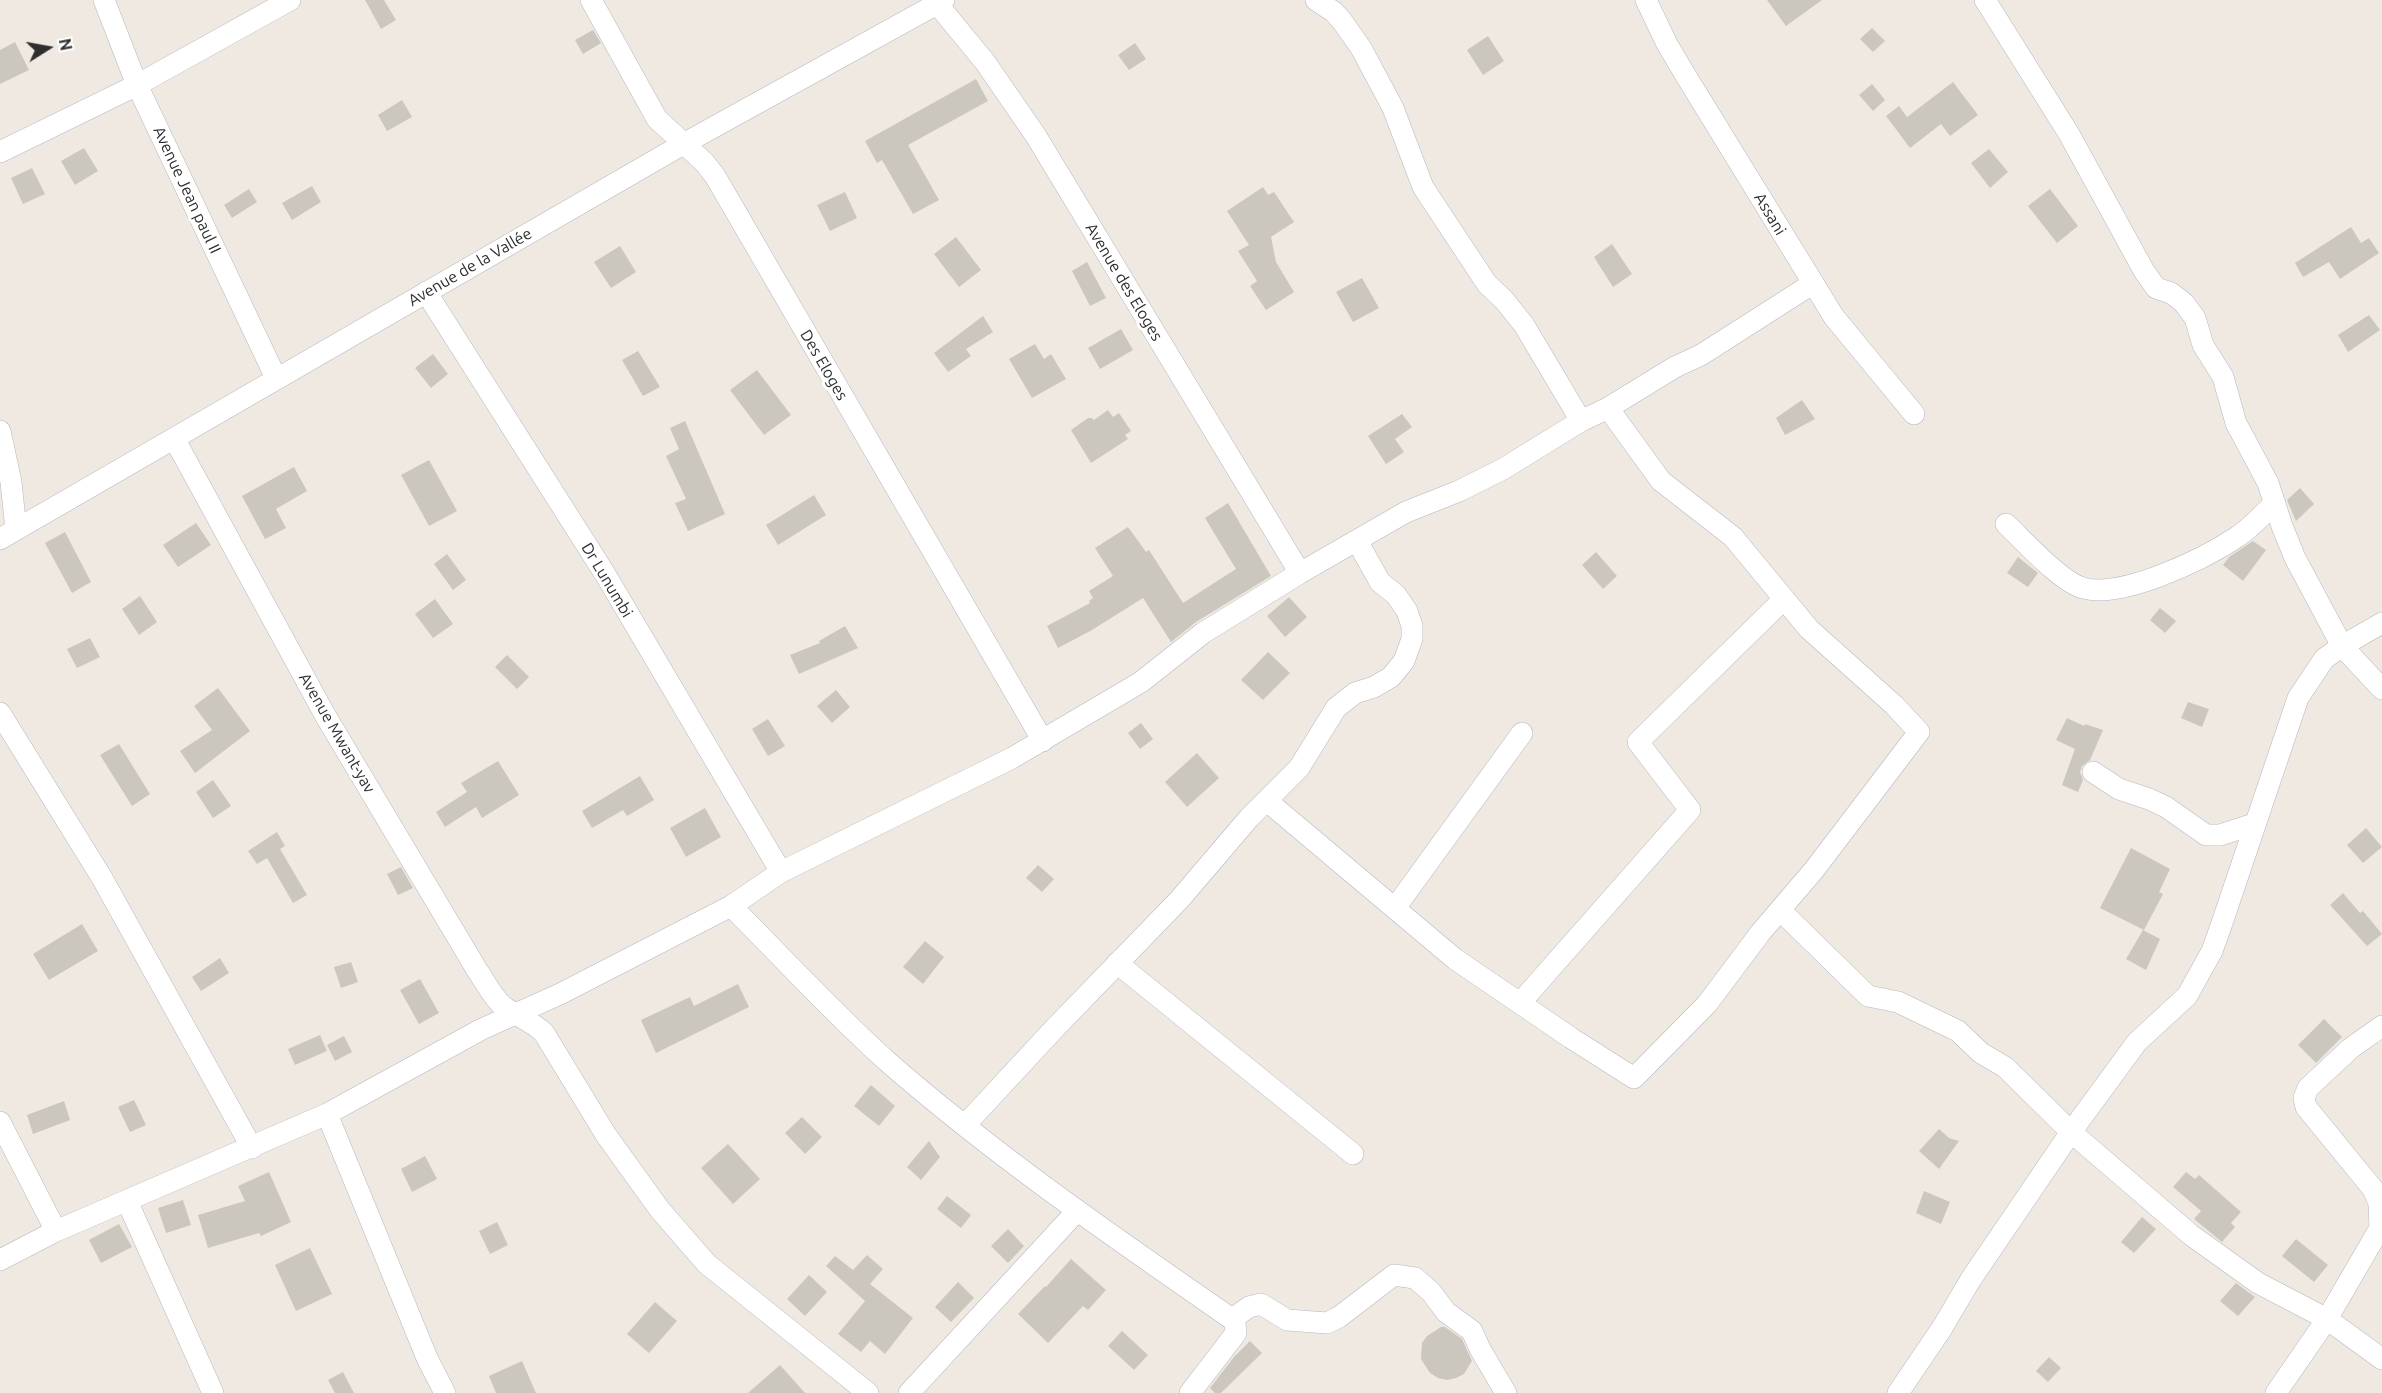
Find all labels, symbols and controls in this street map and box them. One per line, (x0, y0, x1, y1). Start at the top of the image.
north arrow (18, 18, 78, 78)
text: N (56, 37, 76, 52)
street label: Avenue Jean paul II (149, 123, 225, 257)
street label: Assani (1750, 189, 1790, 239)
street label: Avenue des Eloges (1081, 220, 1167, 344)
street label: Avenue de la Vallée (405, 224, 535, 310)
street label: Des Eloges (796, 326, 852, 404)
street label: Dr Lunumbi (577, 539, 637, 621)
street label: Avenue Mwant-yav (295, 670, 379, 796)

